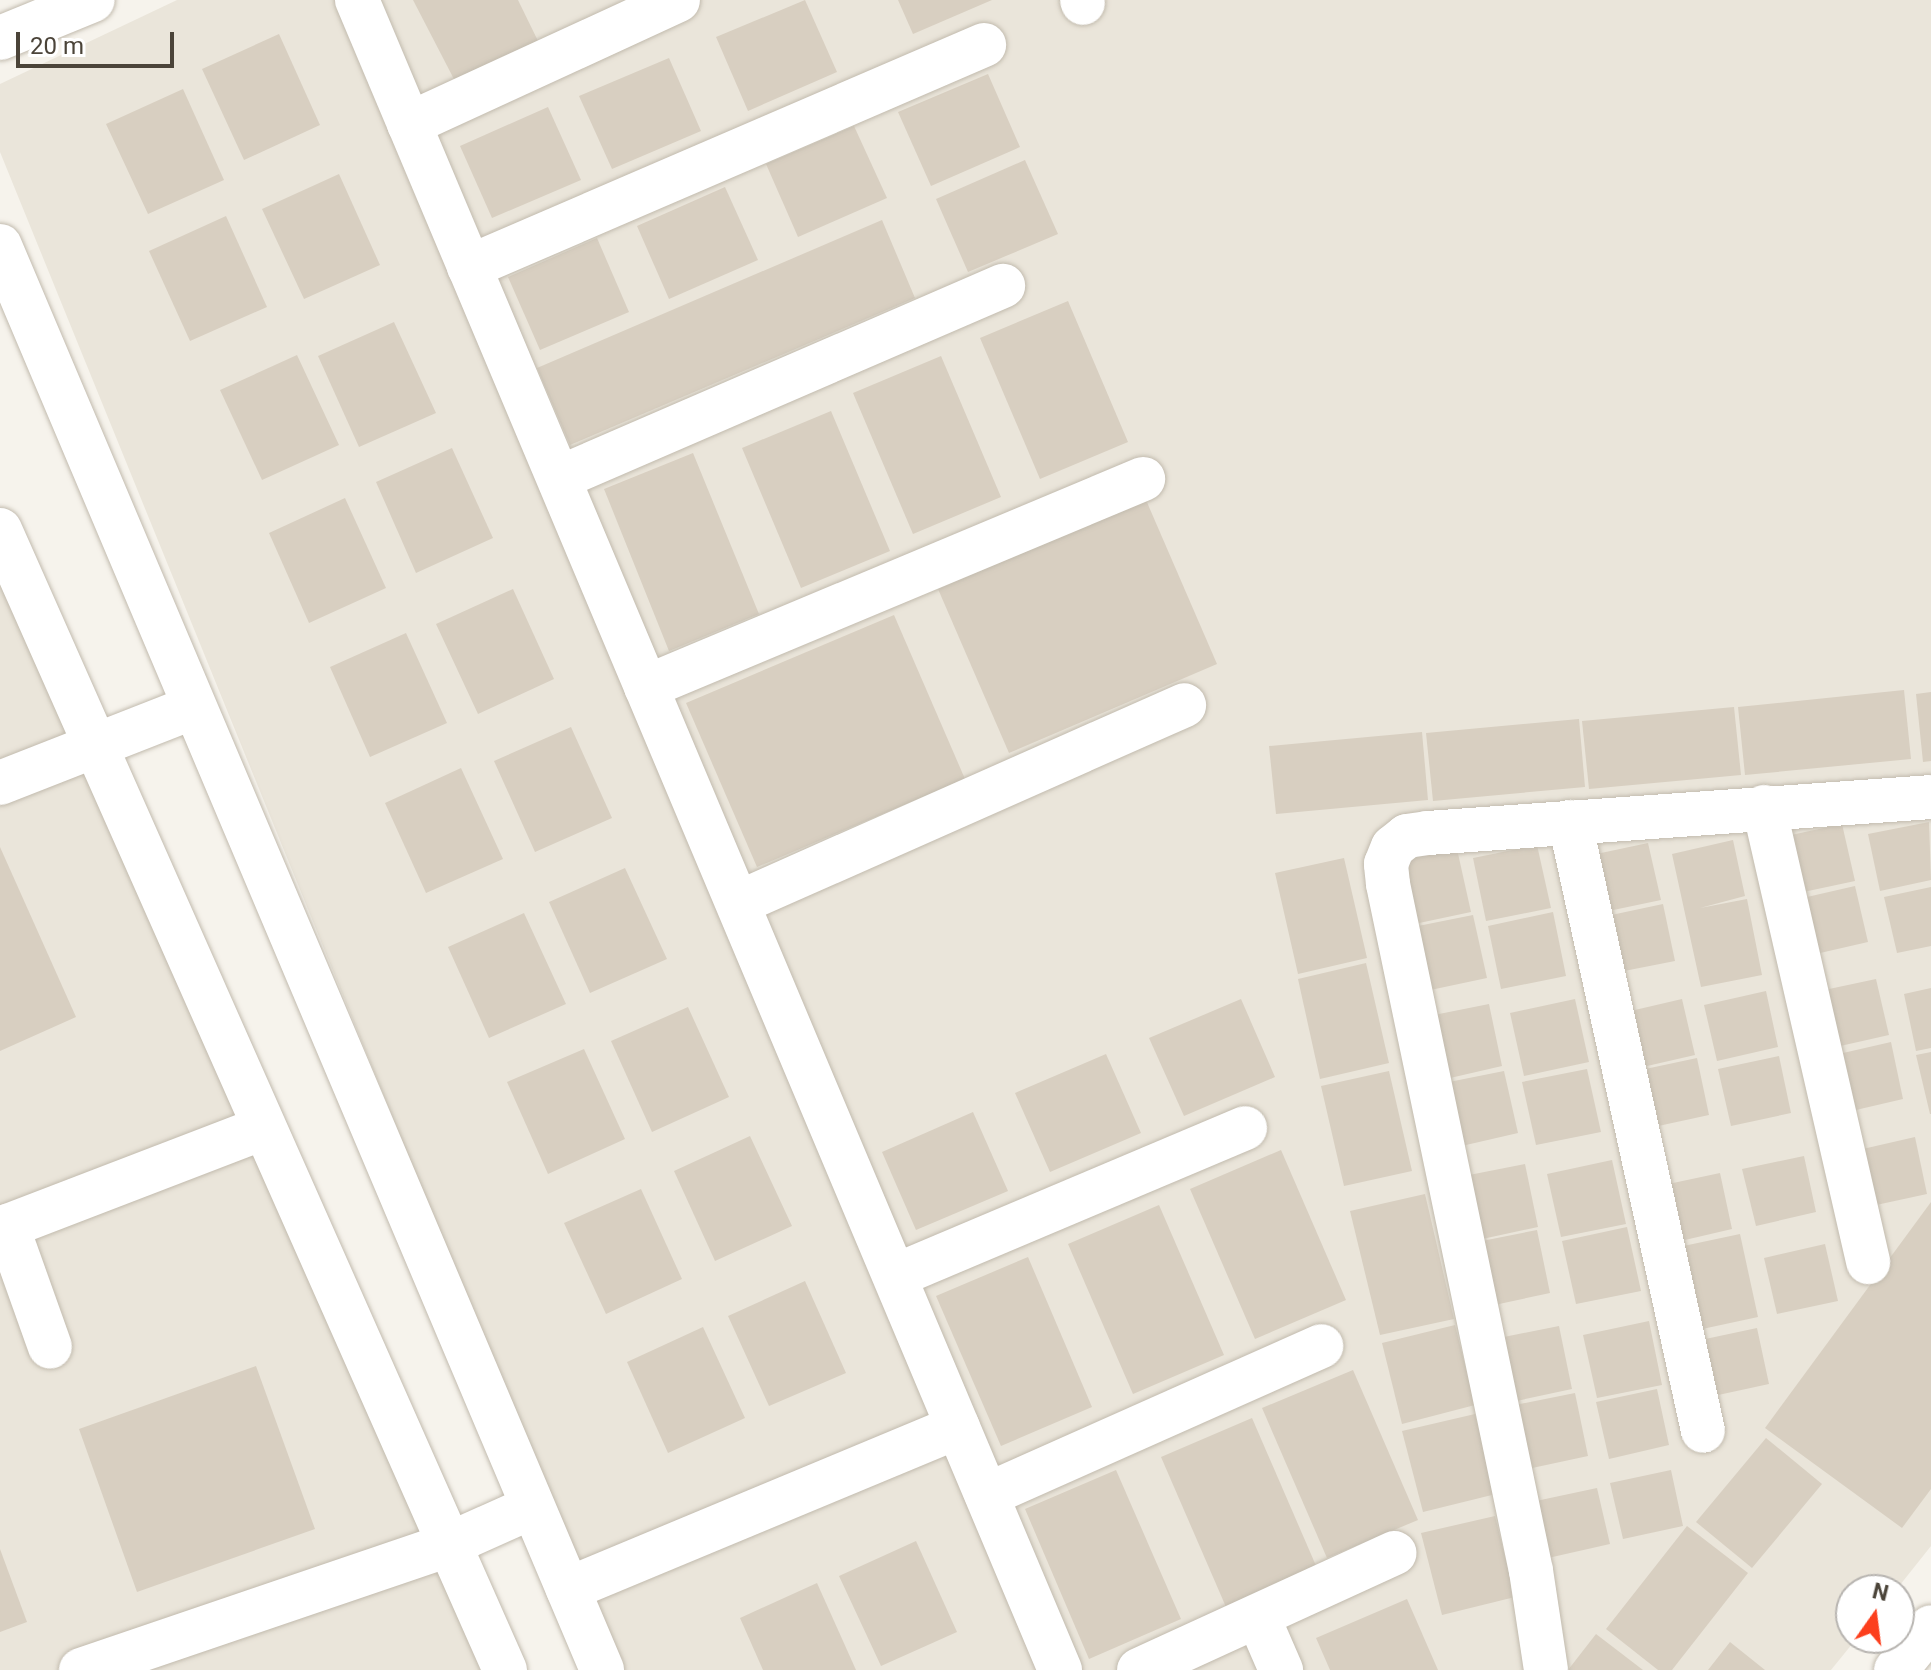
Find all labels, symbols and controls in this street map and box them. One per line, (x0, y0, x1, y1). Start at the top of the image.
scale bar (20, 16, 178, 66)
text: 20 m (30, 32, 84, 60)
north arrow (1835, 1574, 1915, 1654)
text: N (1870, 1578, 1891, 1606)

